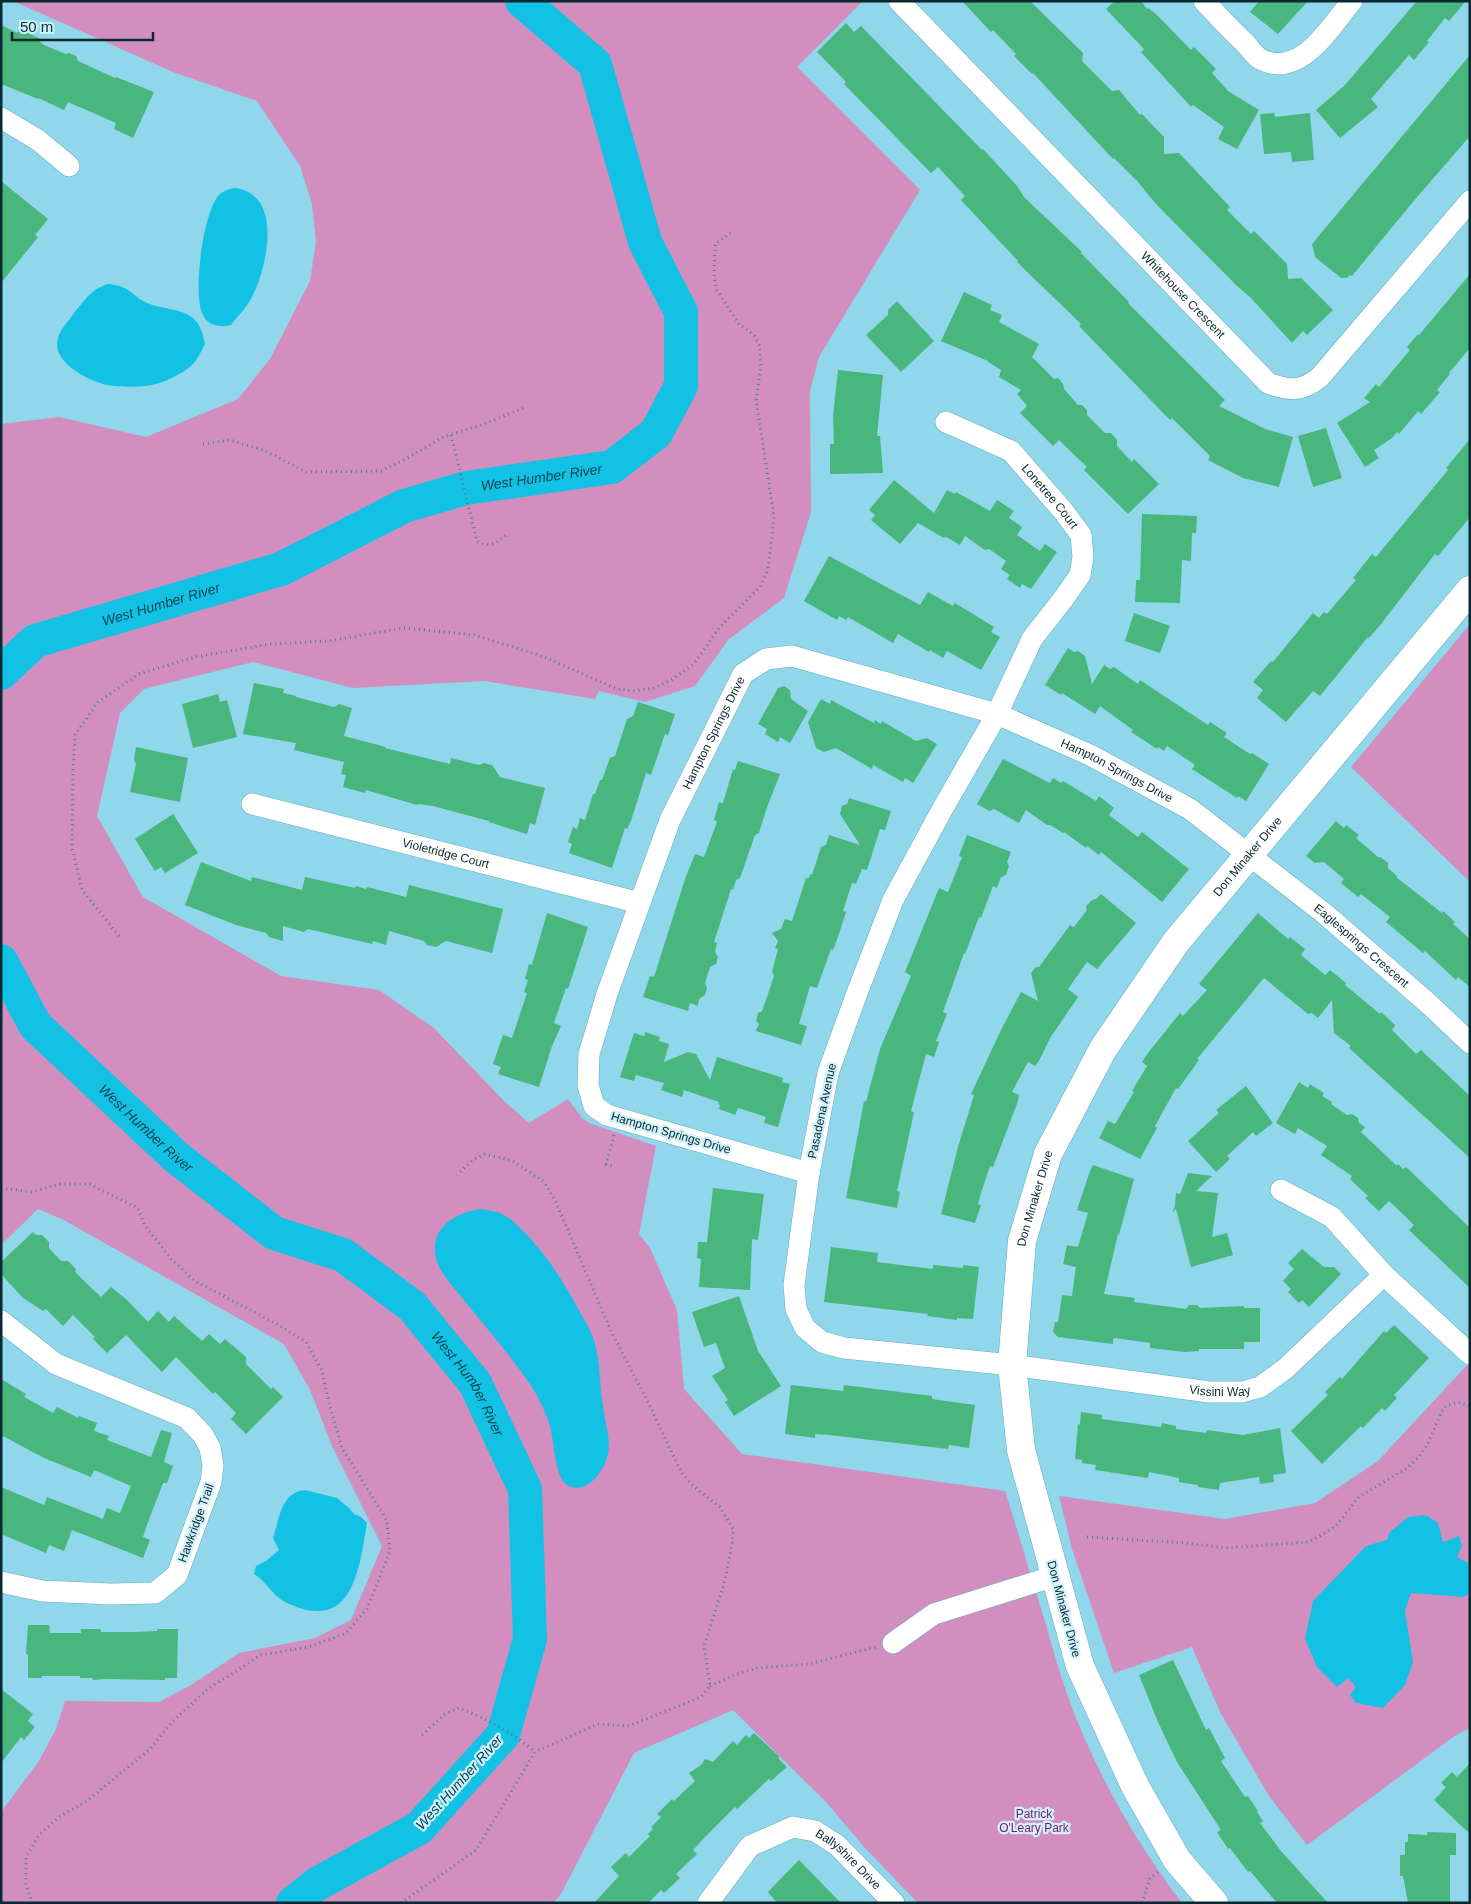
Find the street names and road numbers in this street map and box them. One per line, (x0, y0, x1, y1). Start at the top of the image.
street label: Whitehouse Crescent (1138, 249, 1229, 342)
street label: Lonetree Court (1019, 461, 1081, 532)
street label: Hampton Springs Drive (680, 674, 748, 792)
street label: Hampton Springs Drive (1059, 736, 1175, 806)
street label: Don Minaker Drive (1210, 813, 1285, 899)
street label: Violetridge Court (401, 836, 491, 871)
street label: Eaglesprings Crescent (1311, 901, 1412, 991)
street label: Pasadena Avenue (805, 1062, 839, 1160)
street label: Hampton Springs Drive (609, 1109, 733, 1157)
street label: Don Minaker Drive (1015, 1148, 1056, 1247)
street label: Vissini Way (1188, 1382, 1252, 1399)
street label: Hawkridge Trail (175, 1482, 217, 1564)
street label: Don Minaker Drive (1044, 1559, 1084, 1659)
street label: Ballyshire Drive (813, 1826, 884, 1893)

